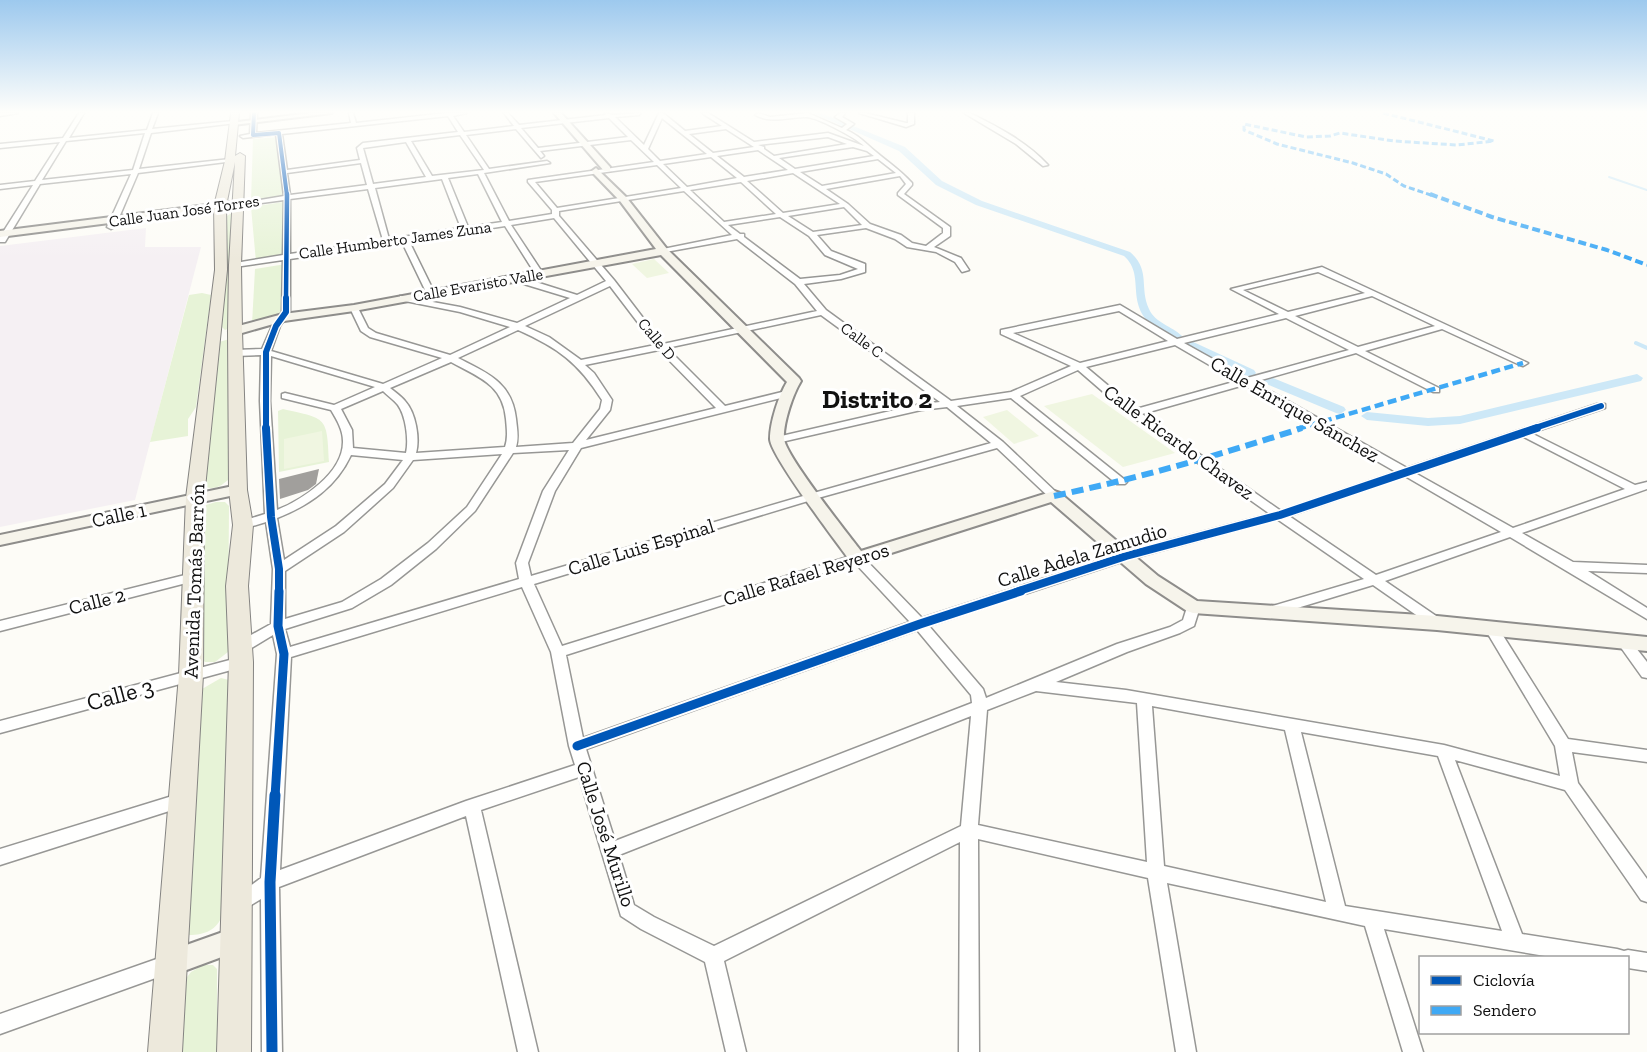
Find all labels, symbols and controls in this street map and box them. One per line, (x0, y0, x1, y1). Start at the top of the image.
street label: Calle Juan José Torres (108, 191, 260, 231)
street label: Calle Humberto James Zuna (298, 217, 493, 263)
street label: Calle Evaristo Valle (412, 264, 544, 306)
street label: Calle D (634, 314, 680, 364)
street label: Calle C (837, 318, 887, 362)
street label: Calle Enrique Sánchez (1206, 351, 1384, 467)
street label: Calle Ricardo Chavez (1099, 379, 1259, 505)
district label: Distrito 2 (822, 383, 932, 415)
street label: Avenida Tomás Barrón (179, 483, 209, 679)
street label: Calle 1 (90, 497, 149, 532)
street label: Calle Luis Espinal (565, 513, 717, 581)
street label: Calle Adela Zamudio (994, 518, 1170, 592)
street label: Calle Rafael Reyeros (720, 537, 892, 611)
street label: Calle 2 (66, 582, 128, 620)
street label: Calle 3 (83, 671, 157, 717)
street label: Calle José Murillo (571, 758, 641, 910)
legend (1419, 956, 1629, 1034)
text: Ciclovía (1473, 969, 1535, 991)
text: Sendero (1473, 999, 1537, 1021)

